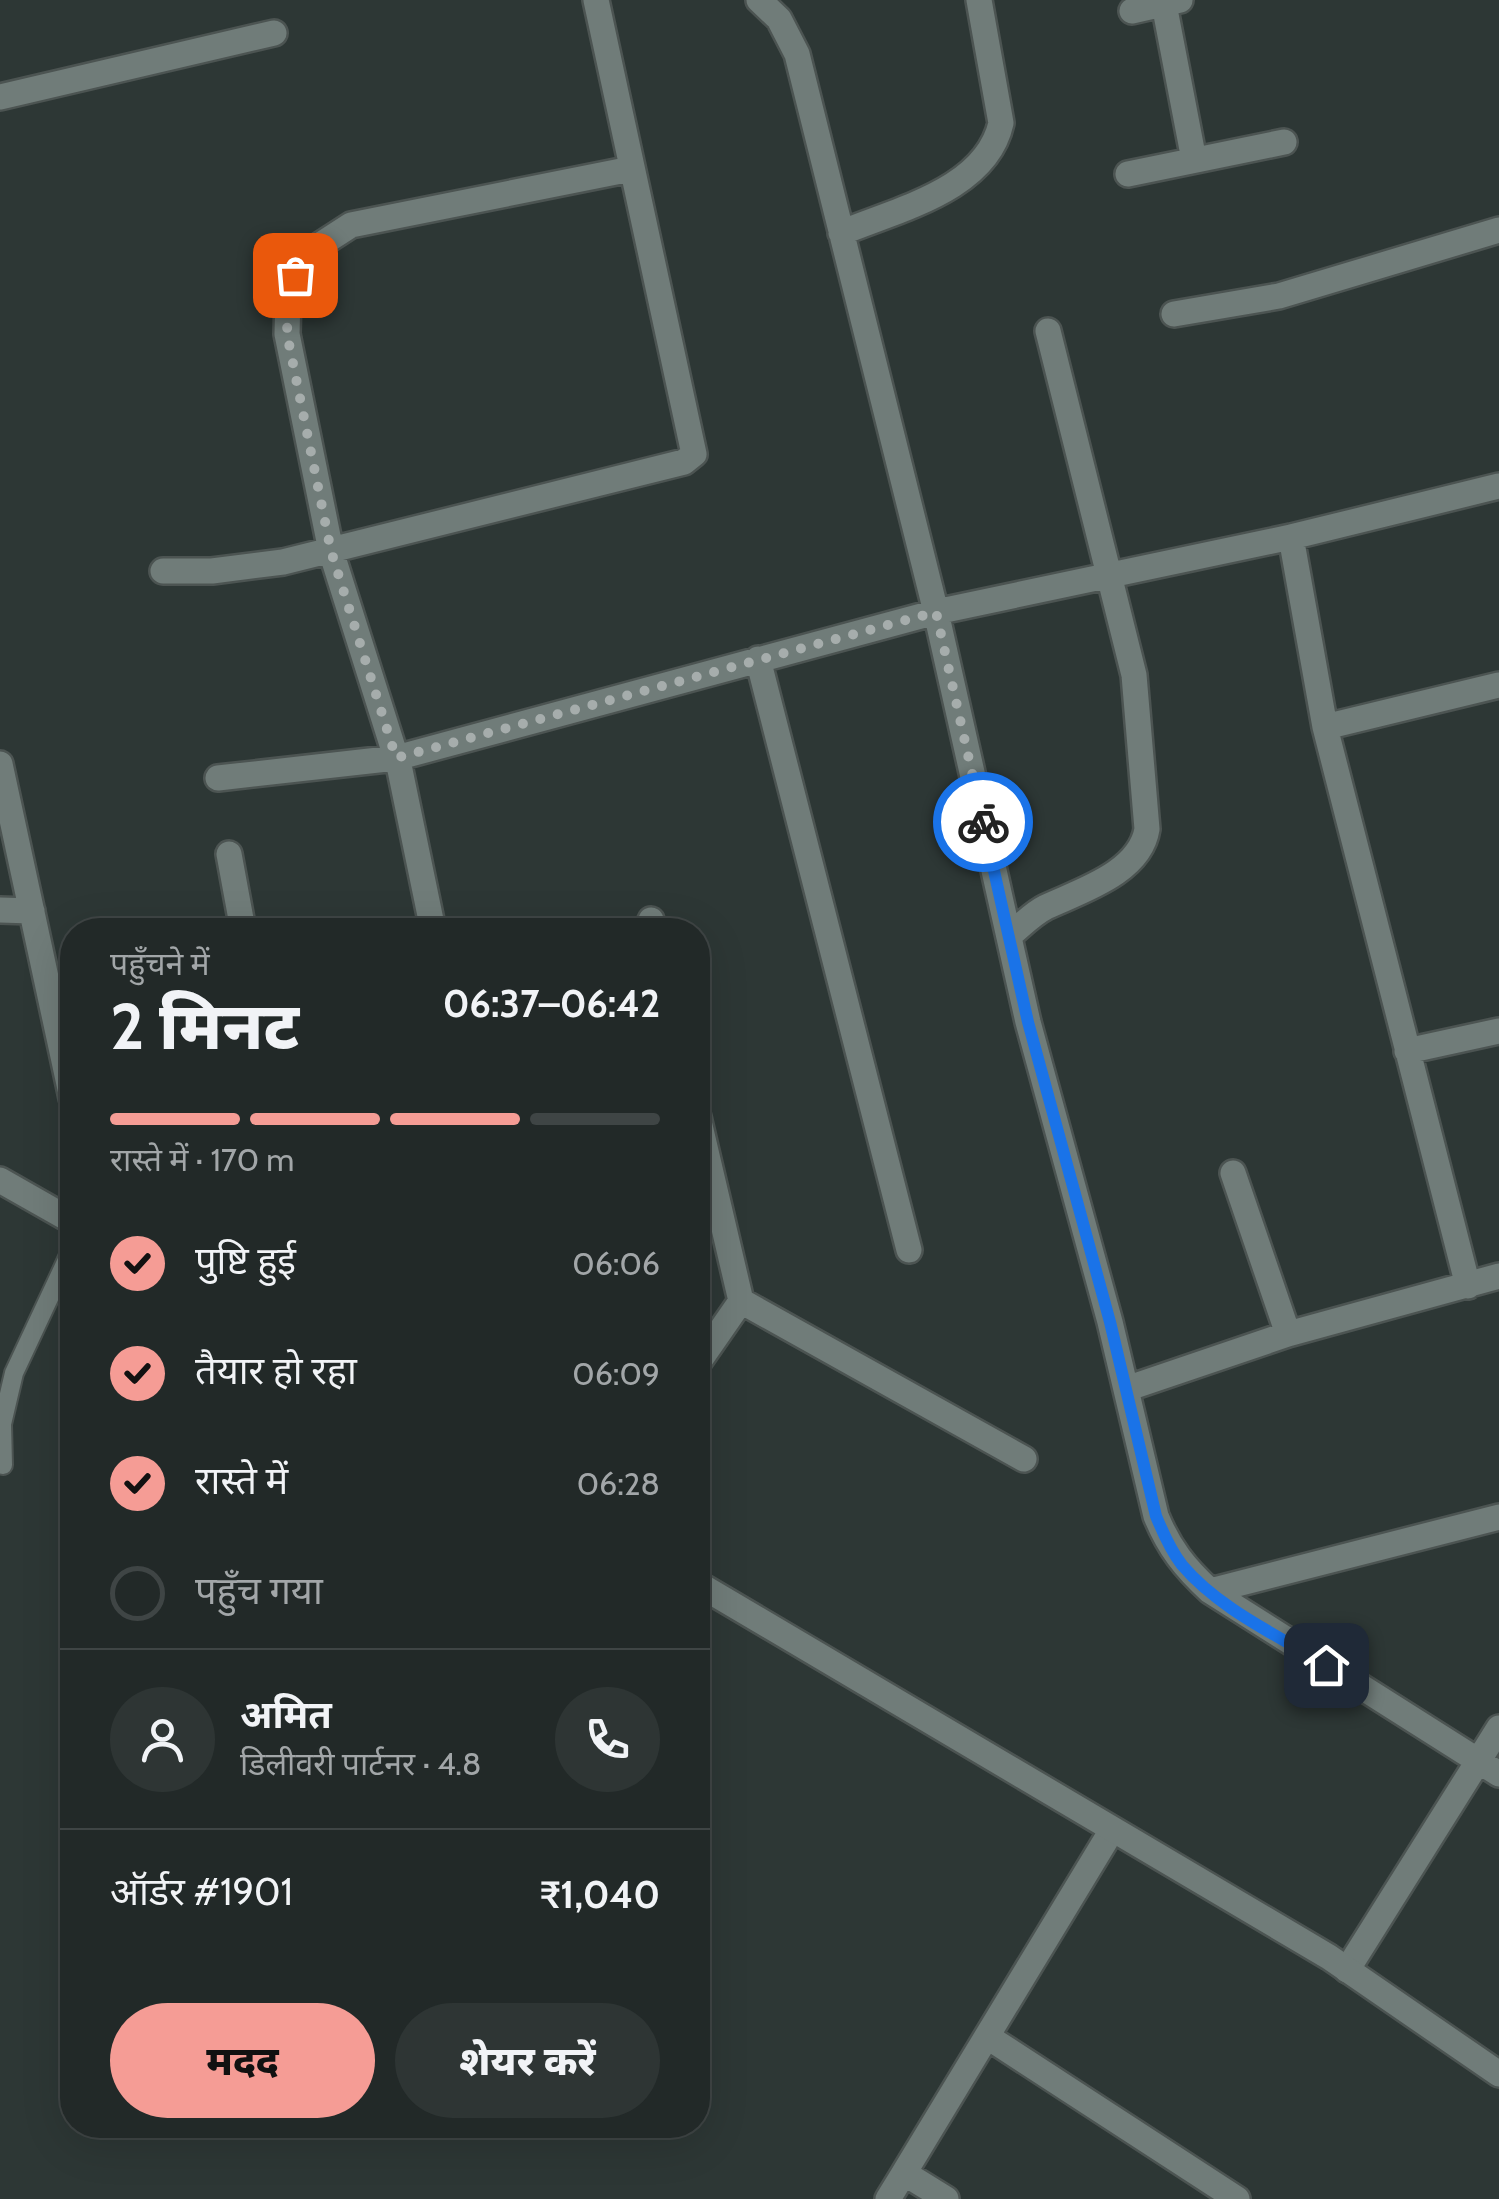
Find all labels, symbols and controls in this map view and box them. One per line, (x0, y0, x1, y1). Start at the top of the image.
pin (253, 233, 338, 318)
icon: bag (268, 248, 323, 303)
courier (933, 772, 1033, 872)
icon: bike (956, 795, 1011, 850)
text: पहुँचने में (110, 944, 210, 983)
text: 06:37–06:42 (443, 980, 660, 1027)
text: 2 मिनट (110, 986, 299, 1065)
text: रास्ते में · 170 m (110, 1140, 294, 1179)
icon: check (110, 1236, 165, 1291)
text: पुष्टि हुई (195, 1237, 296, 1284)
text: 06:06 (572, 1244, 660, 1283)
icon: check (110, 1346, 165, 1401)
text: तैयार हो रहा (195, 1347, 357, 1394)
text: 06:09 (572, 1354, 660, 1393)
icon: check (110, 1456, 165, 1511)
text: रास्ते में (195, 1457, 288, 1504)
text: 06:28 (577, 1464, 660, 1503)
text: पहुँच गया (195, 1567, 323, 1614)
pin (1284, 1623, 1369, 1708)
icon: home (1299, 1638, 1354, 1693)
button: person (110, 1687, 215, 1792)
button: phone (555, 1687, 660, 1792)
text: अमित (240, 1691, 332, 1738)
text: डिलीवरी पार्टनर · 4.8 (240, 1744, 481, 1783)
text: ऑर्डर #1901 (110, 1868, 293, 1915)
text: ₹1,040 (540, 1871, 660, 1918)
button: मदद (110, 2003, 375, 2118)
button: शेयर करें (395, 2003, 660, 2118)

